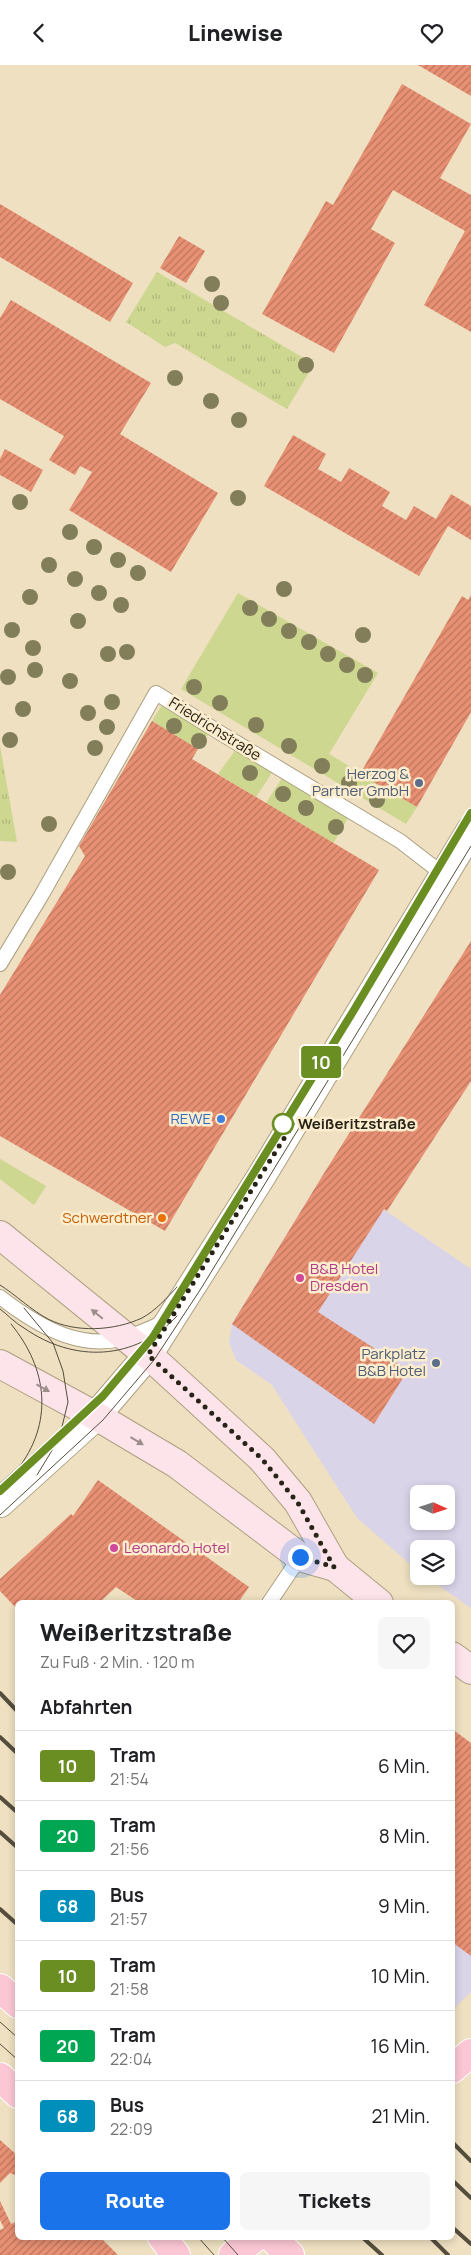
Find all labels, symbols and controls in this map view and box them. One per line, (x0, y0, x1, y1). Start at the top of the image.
text: Linewise (188, 18, 283, 48)
icon: back (25, 19, 53, 47)
icon: heart (418, 19, 446, 47)
street label: Friedrichstraße (165, 692, 266, 766)
place label: Herzog & Partner GmbH (312, 763, 409, 801)
marker: Herzog & Partner GmbH (413, 777, 425, 789)
line badge: 10 (298, 1046, 344, 1078)
text: 10 (311, 1050, 331, 1074)
place label: REWE (170, 1108, 211, 1129)
marker: REWE (215, 1113, 227, 1125)
marker: Weißeritzstraße (272, 1113, 294, 1135)
place label: Weißeritzstraße (298, 1113, 416, 1134)
place label: Schwerdtner (62, 1207, 153, 1228)
marker: Schwerdtner (156, 1212, 168, 1224)
place label: B&B Hotel Dresden (310, 1258, 378, 1296)
marker: B&B Hotel Dresden (294, 1272, 306, 1284)
one-way arrow (91, 1308, 104, 1319)
place label: Parkplatz B&B Hotel (358, 1343, 426, 1381)
marker: Parkplatz B&B Hotel (430, 1357, 442, 1369)
one-way arrow (36, 1383, 49, 1392)
one-way arrow (131, 1437, 144, 1446)
north arrow (410, 1485, 455, 1530)
map controls (410, 1485, 455, 1585)
place label: Leonardo Hotel (124, 1537, 230, 1558)
button: layers (410, 1540, 455, 1585)
marker: Leonardo Hotel (108, 1542, 120, 1554)
your location (288, 1545, 313, 1570)
text: Weißeritzstraße (40, 1615, 232, 1648)
button: heart (378, 1617, 430, 1669)
text: Zu Fuß · 2 Min. · 120 m (40, 1651, 195, 1673)
text: Abfahrten (40, 1694, 133, 1720)
text: Tram (110, 1742, 156, 1768)
text: 6 Min. (378, 1753, 430, 1779)
text: 10 (58, 1754, 77, 1778)
text: 21:54 (110, 1768, 149, 1790)
text: Tram (110, 1812, 156, 1838)
text: 8 Min. (379, 1823, 430, 1849)
text: 20 (56, 1824, 79, 1848)
text: 21:56 (110, 1838, 149, 1860)
text: Bus (110, 1882, 144, 1908)
text: 9 Min. (378, 1893, 430, 1919)
text: 68 (56, 1894, 79, 1918)
text: 21:57 (110, 1908, 147, 1930)
text: Tram (110, 1952, 156, 1978)
text: 10 Min. (371, 1963, 430, 1989)
text: 10 (58, 1964, 77, 1988)
text: 21:58 (110, 1978, 149, 2000)
text: Tram (110, 2022, 156, 2048)
text: 16 Min. (370, 2033, 430, 2059)
text: 20 (56, 2034, 79, 2058)
text: 22:04 (110, 2048, 152, 2070)
text: Bus (110, 2092, 144, 2118)
text: 21 Min. (371, 2103, 430, 2129)
text: 68 (56, 2104, 79, 2128)
text: 22:09 (110, 2118, 153, 2140)
button: Route (40, 2172, 230, 2230)
button: Tickets (240, 2172, 430, 2230)

